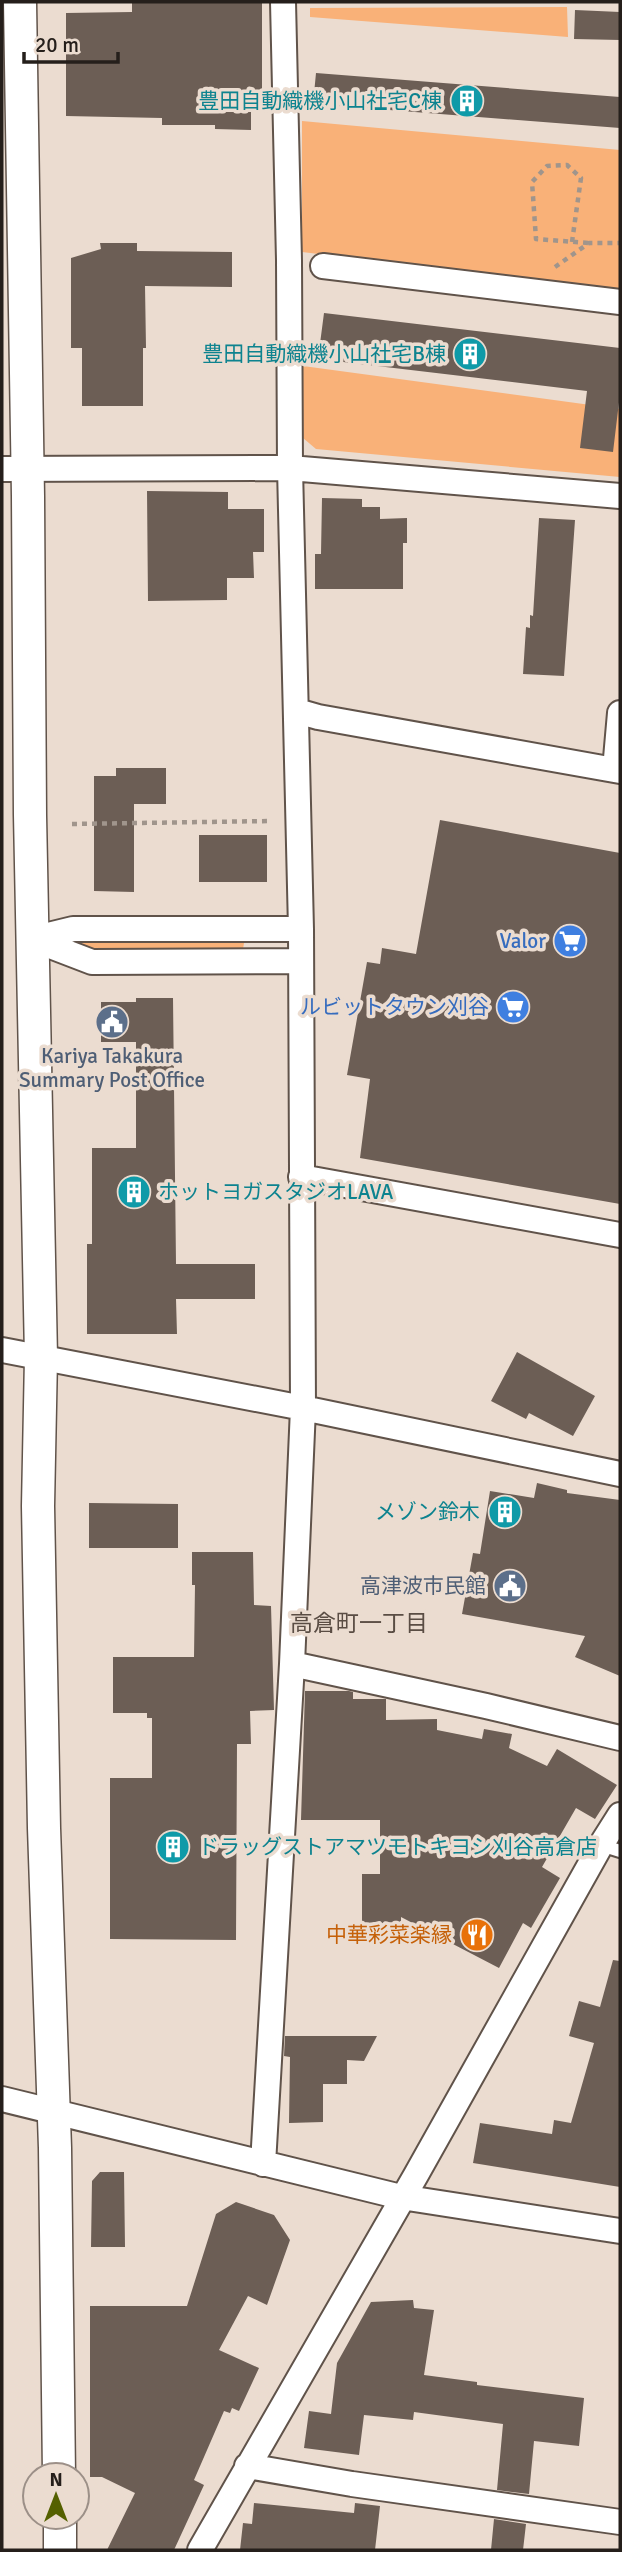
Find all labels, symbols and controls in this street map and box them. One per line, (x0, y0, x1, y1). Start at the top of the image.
scale bar (24, 21, 119, 65)
text: 20 m (35, 32, 79, 58)
building icon: 豊田自動織機小山社宅C棟 (448, 82, 486, 120)
place label: 豊田自動織機小山社宅C棟 (198, 88, 442, 114)
building icon: 豊田自動織機小山社宅B棟 (451, 335, 489, 373)
place label: 豊田自動織機小山社宅B棟 (202, 341, 446, 367)
supermarket icon: Valor (551, 922, 589, 960)
place label: Valor (500, 928, 546, 954)
supermarket icon: ルビットタウン刈谷 (494, 988, 532, 1026)
place label: ルビットタウン刈谷 (300, 994, 489, 1020)
public building icon: Kariya Takakura Summary Post Office (93, 1003, 131, 1041)
place label: Kariya Takakura Summary Post Office (19, 1043, 205, 1093)
building icon: ホットヨガスタジオLAVA (115, 1173, 153, 1211)
place label: ホットヨガスタジオLAVA (158, 1179, 394, 1205)
building icon: メゾン鈴木 (486, 1493, 524, 1531)
place label: メゾン鈴木 (375, 1499, 480, 1525)
public building icon: 高津波市民館 (491, 1567, 529, 1605)
place label: 高津波市民館 (360, 1573, 486, 1599)
district label: 高倉町一丁目 (290, 1609, 428, 1638)
building icon: ドラッグストアマツモトキヨシ刈谷高倉店 (154, 1828, 192, 1866)
place label: ドラッグストアマツモトキヨシ刈谷高倉店 (198, 1834, 597, 1860)
restaurant icon: 中華彩菜楽縁 (458, 1916, 496, 1954)
place label: 中華彩菜楽縁 (326, 1922, 452, 1948)
north arrow (21, 2461, 91, 2531)
text: N (49, 2468, 63, 2492)

